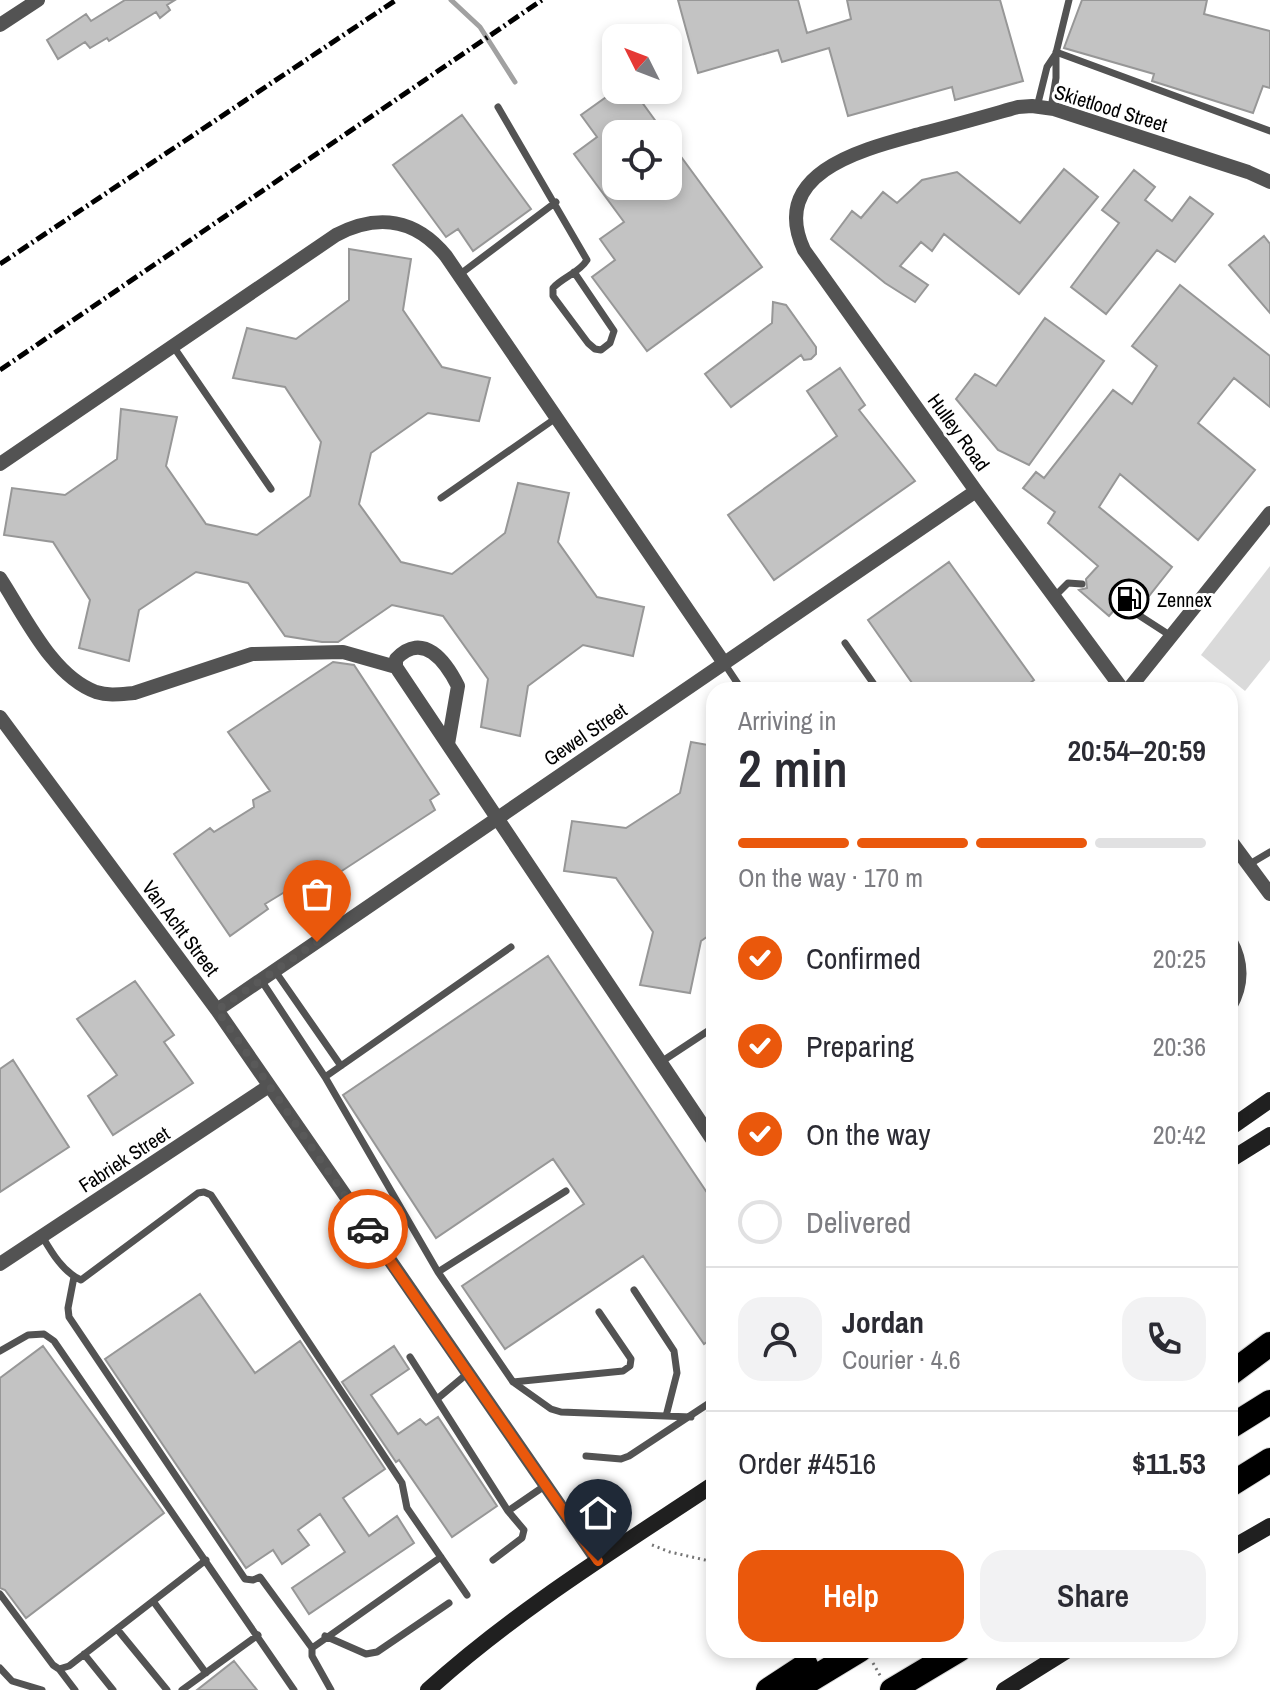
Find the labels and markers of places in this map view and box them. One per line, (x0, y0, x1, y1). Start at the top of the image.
fuel station icon: Zennex (1108, 578, 1150, 620)
place label: Zennex (1157, 586, 1213, 613)
pin (283, 860, 351, 942)
pin (564, 1479, 632, 1561)

